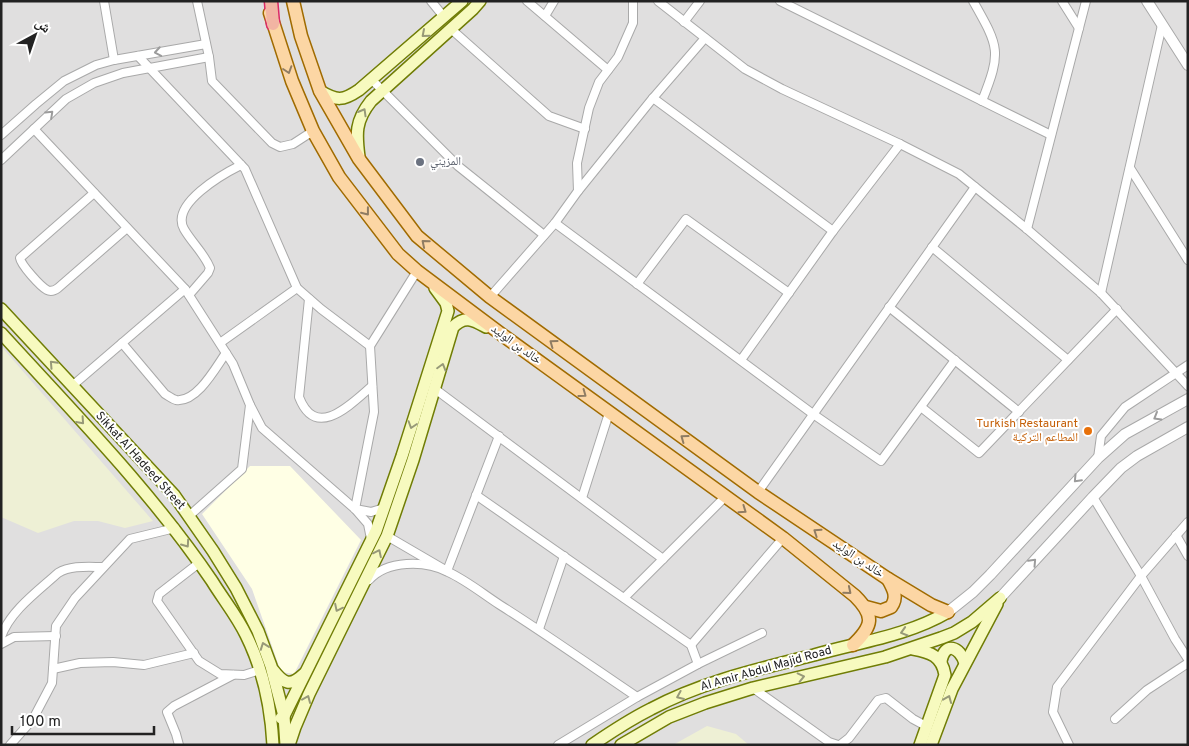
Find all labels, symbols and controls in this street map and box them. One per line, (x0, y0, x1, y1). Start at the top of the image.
north arrow (10, 10, 60, 60)
text: ش (31, 15, 54, 38)
one-way arrow (422, 28, 431, 36)
one-way arrow (154, 47, 162, 57)
one-way arrow (283, 65, 293, 74)
one-way arrow (357, 109, 367, 118)
one-way arrow (44, 111, 53, 120)
place label: المزيني (430, 154, 461, 171)
marker: المزيني (414, 156, 426, 168)
one-way arrow (360, 206, 369, 215)
one-way arrow (422, 239, 431, 248)
street label: خالد بن الوليد (488, 321, 545, 369)
one-way arrow (550, 340, 559, 348)
one-way arrow (49, 361, 58, 370)
one-way arrow (436, 363, 446, 371)
one-way arrow (577, 388, 587, 397)
street label: Sikkat Al Hadeed Street (92, 408, 188, 514)
one-way arrow (1153, 410, 1162, 420)
one-way arrow (75, 416, 84, 425)
place label: Turkish Restaurant المطاعم التركية (976, 416, 1078, 446)
one-way arrow (408, 421, 418, 429)
marker: Turkish Restaurant المطاعم التركية (1082, 425, 1094, 437)
one-way arrow (681, 435, 690, 445)
one-way arrow (1074, 474, 1083, 483)
one-way arrow (737, 504, 747, 513)
one-way arrow (814, 529, 823, 538)
street label: خالد بن الوليد (829, 536, 887, 582)
one-way arrow (180, 539, 189, 548)
one-way arrow (372, 550, 382, 559)
one-way arrow (1027, 558, 1036, 567)
one-way arrow (843, 585, 852, 594)
one-way arrow (334, 603, 344, 612)
one-way arrow (900, 626, 908, 636)
one-way arrow (260, 643, 270, 651)
street label: Al Amir Abdul Majid Road (698, 643, 834, 695)
one-way arrow (796, 672, 805, 683)
one-way arrow (676, 689, 685, 700)
one-way arrow (941, 695, 952, 704)
one-way arrow (301, 696, 311, 704)
scale bar (12, 704, 155, 736)
text: 100 m (20, 713, 61, 732)

